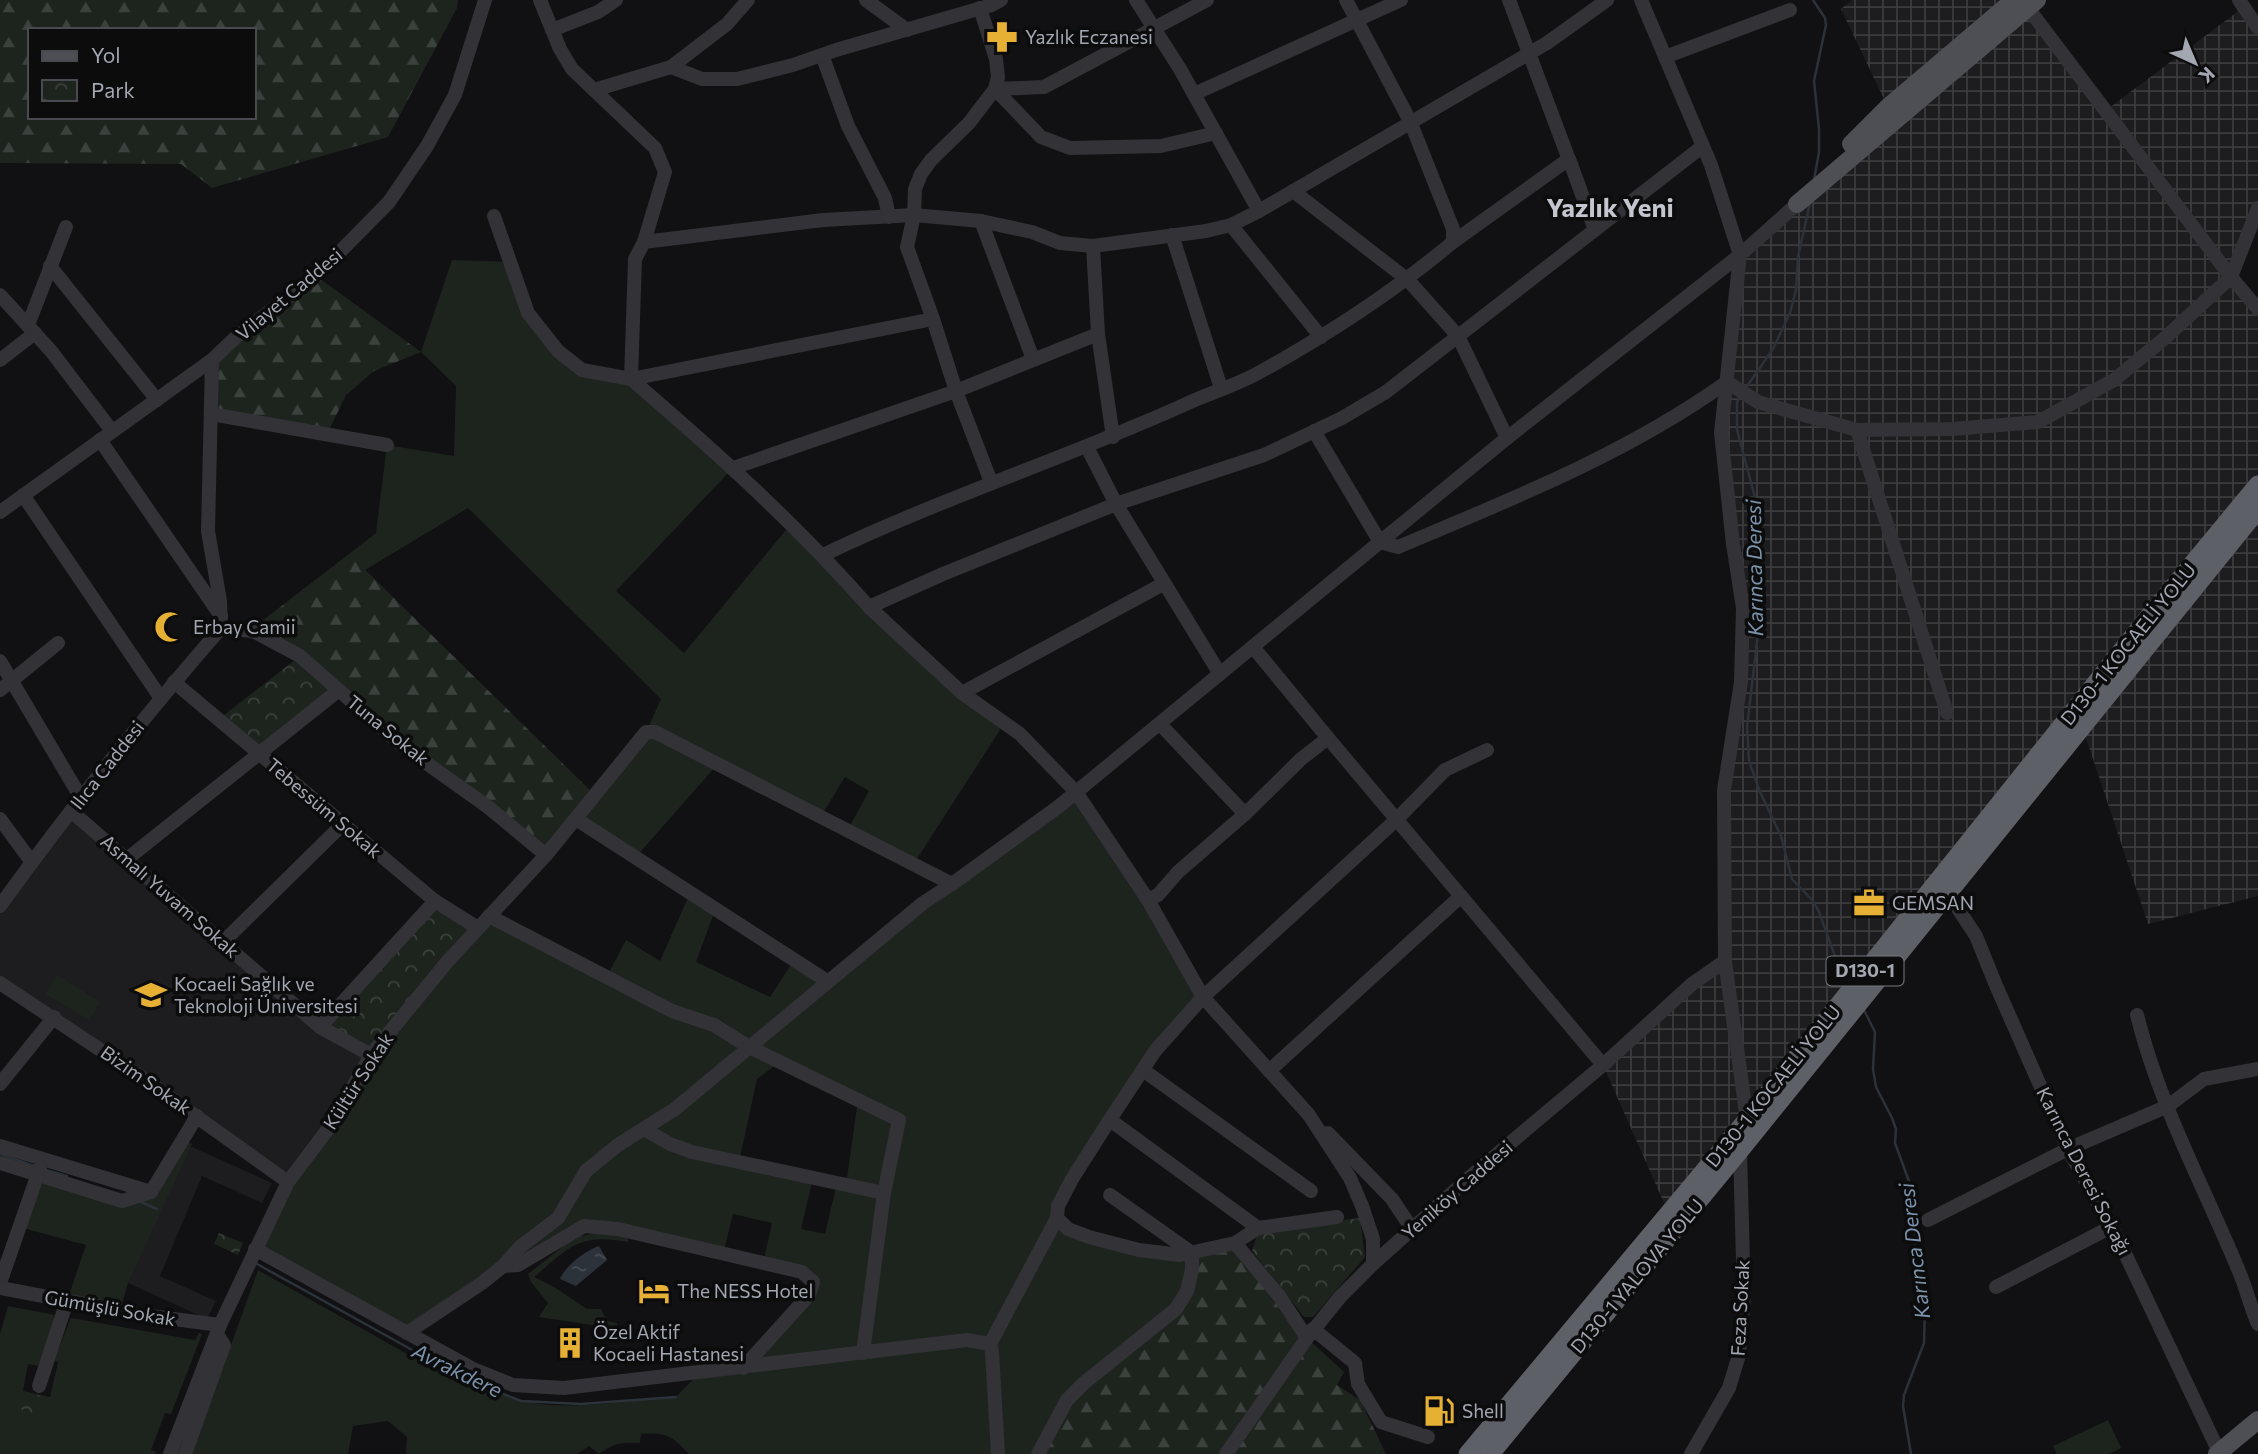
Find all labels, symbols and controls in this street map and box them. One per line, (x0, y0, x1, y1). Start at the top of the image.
pharmacy icon: Yazlık Eczanesi (985, 20, 1019, 54)
place label: Yazlık Eczanesi (1025, 25, 1153, 48)
legend (28, 28, 256, 119)
north arrow (2160, 28, 2230, 98)
text: Yol (91, 42, 121, 67)
text: K (2194, 63, 2220, 88)
text: Park (91, 77, 135, 102)
district label: Yazlık Yeni (1546, 191, 1674, 222)
street label: Vilayet Caddesi (231, 242, 347, 345)
water label: Karınca Deresi (1740, 499, 1767, 637)
street label: D130-1 KOCAELİ YOLU (2055, 558, 2200, 729)
mosque icon: Erbay Camii (153, 610, 187, 644)
place label: Erbay Camii (193, 615, 296, 638)
street label: Tuna Sokak (343, 690, 434, 770)
street label: Ilıca Caddesi (65, 716, 148, 814)
street label: Tebessüm Sokak (262, 753, 387, 862)
street label: Asmalı Yuvam Sokak (96, 829, 244, 962)
office icon: GEMSAN (1852, 886, 1886, 920)
place label: GEMSAN (1892, 891, 1974, 914)
road number: D130-1 (1826, 956, 1904, 986)
place label: Kocaeli Sağlık ve Teknoloji Üniversitesi (174, 972, 358, 1017)
school or university icon: Kocaeli Sağlık ve Teknoloji Üniversitesi (134, 978, 168, 1012)
street label: D130-1 KOCAELİ YOLU (1700, 1000, 1845, 1171)
street label: Kültür Sokak (318, 1028, 397, 1133)
street label: Bizim Sokak (97, 1040, 196, 1119)
street label: Karınca Deresi Sokağı (2032, 1083, 2137, 1259)
street label: Yeniköy Caddesi (1397, 1135, 1517, 1244)
water label: Karınca Deresi (1893, 1181, 1934, 1321)
street label: D130-1 YALOVA YOLU (1565, 1194, 1708, 1358)
street label: Feza Sokak (1725, 1259, 1754, 1357)
hotel icon: The NESS Hotel (637, 1274, 671, 1308)
place label: The NESS Hotel (677, 1279, 813, 1302)
street label: Gümüşlü Sokak (43, 1285, 177, 1330)
place label: Özel Aktif Kocaeli Hastanesi (593, 1320, 744, 1365)
building icon: Özel Aktif Kocaeli Hastanesi (553, 1326, 587, 1360)
water label: Avrakdere (408, 1337, 507, 1402)
fuel station icon: Shell (1422, 1394, 1456, 1428)
place label: Shell (1462, 1399, 1504, 1422)

